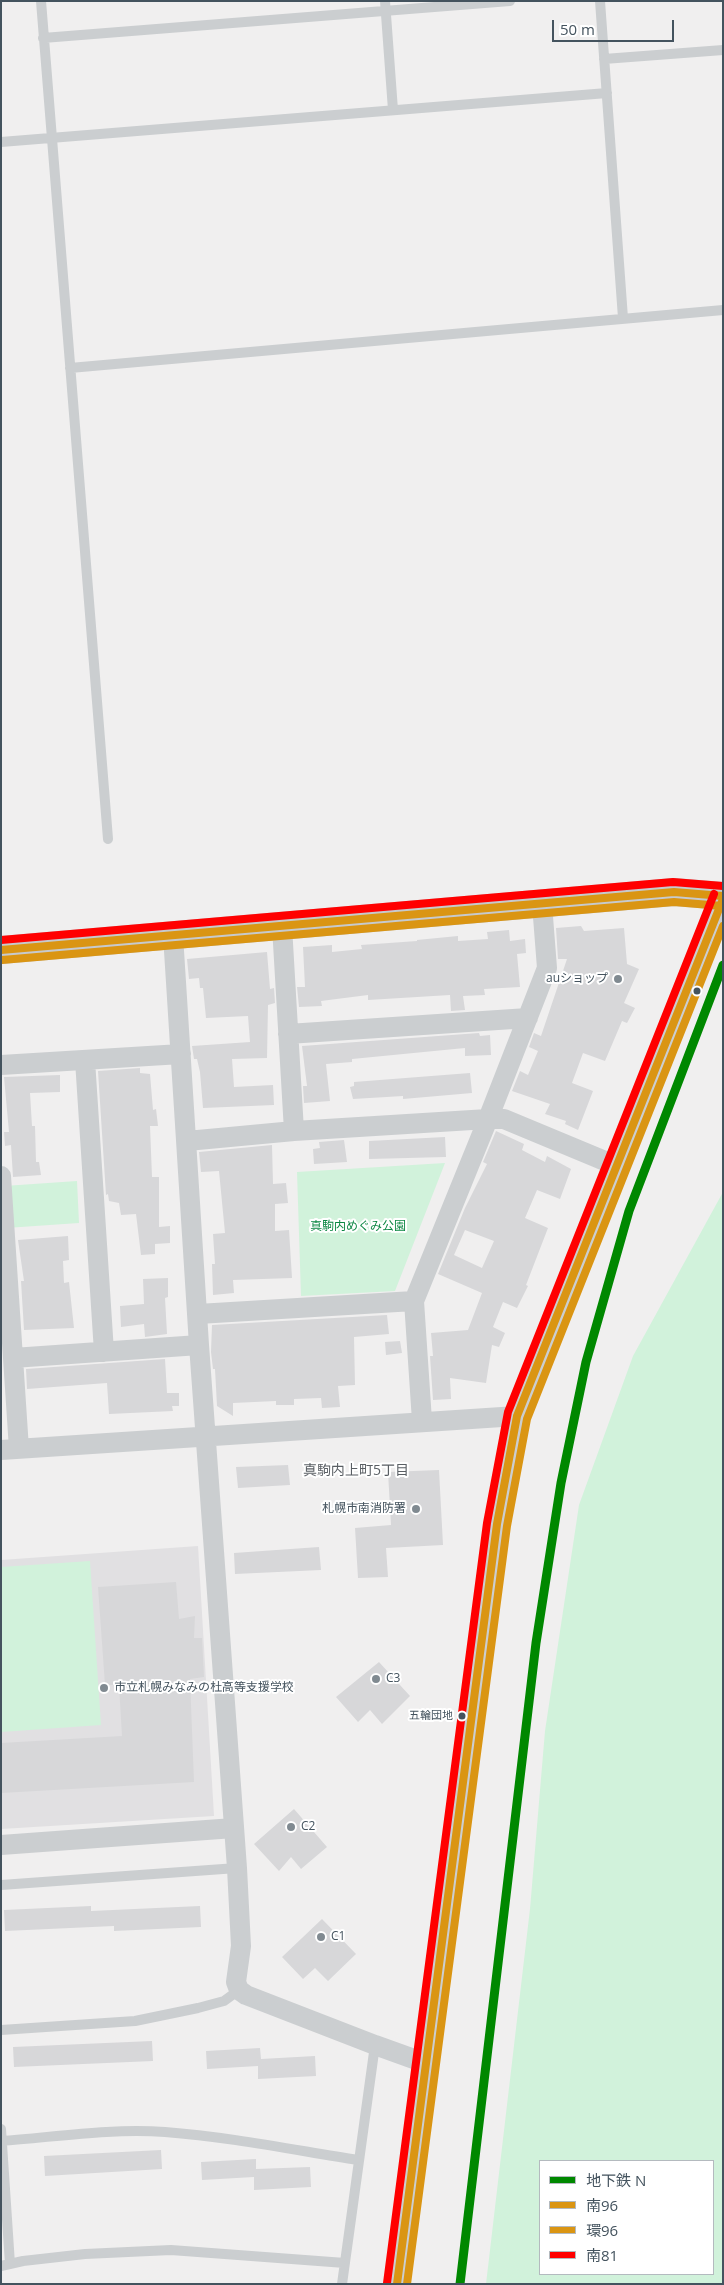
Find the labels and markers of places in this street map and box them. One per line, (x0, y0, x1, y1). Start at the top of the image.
place label: auショップ (546, 972, 608, 986)
marker: auショップ (612, 973, 624, 985)
unlabelled marker (692, 986, 702, 996)
place label: 札幌市南消防署 (322, 1502, 406, 1516)
marker: 札幌市南消防署 (410, 1503, 422, 1515)
place label: C3 (386, 1672, 400, 1686)
marker: C3 (370, 1673, 382, 1685)
place label: 市立札幌みなみの杜高等支援学校 (114, 1681, 294, 1695)
marker: 市立札幌みなみの杜高等支援学校 (98, 1682, 110, 1694)
place label: 五輪団地 (409, 1709, 453, 1723)
marker: 五輪団地 (457, 1711, 467, 1721)
place label: C2 (301, 1820, 315, 1834)
marker: C2 (285, 1821, 297, 1833)
place label: C1 (331, 1930, 345, 1944)
marker: C1 (315, 1931, 327, 1943)

